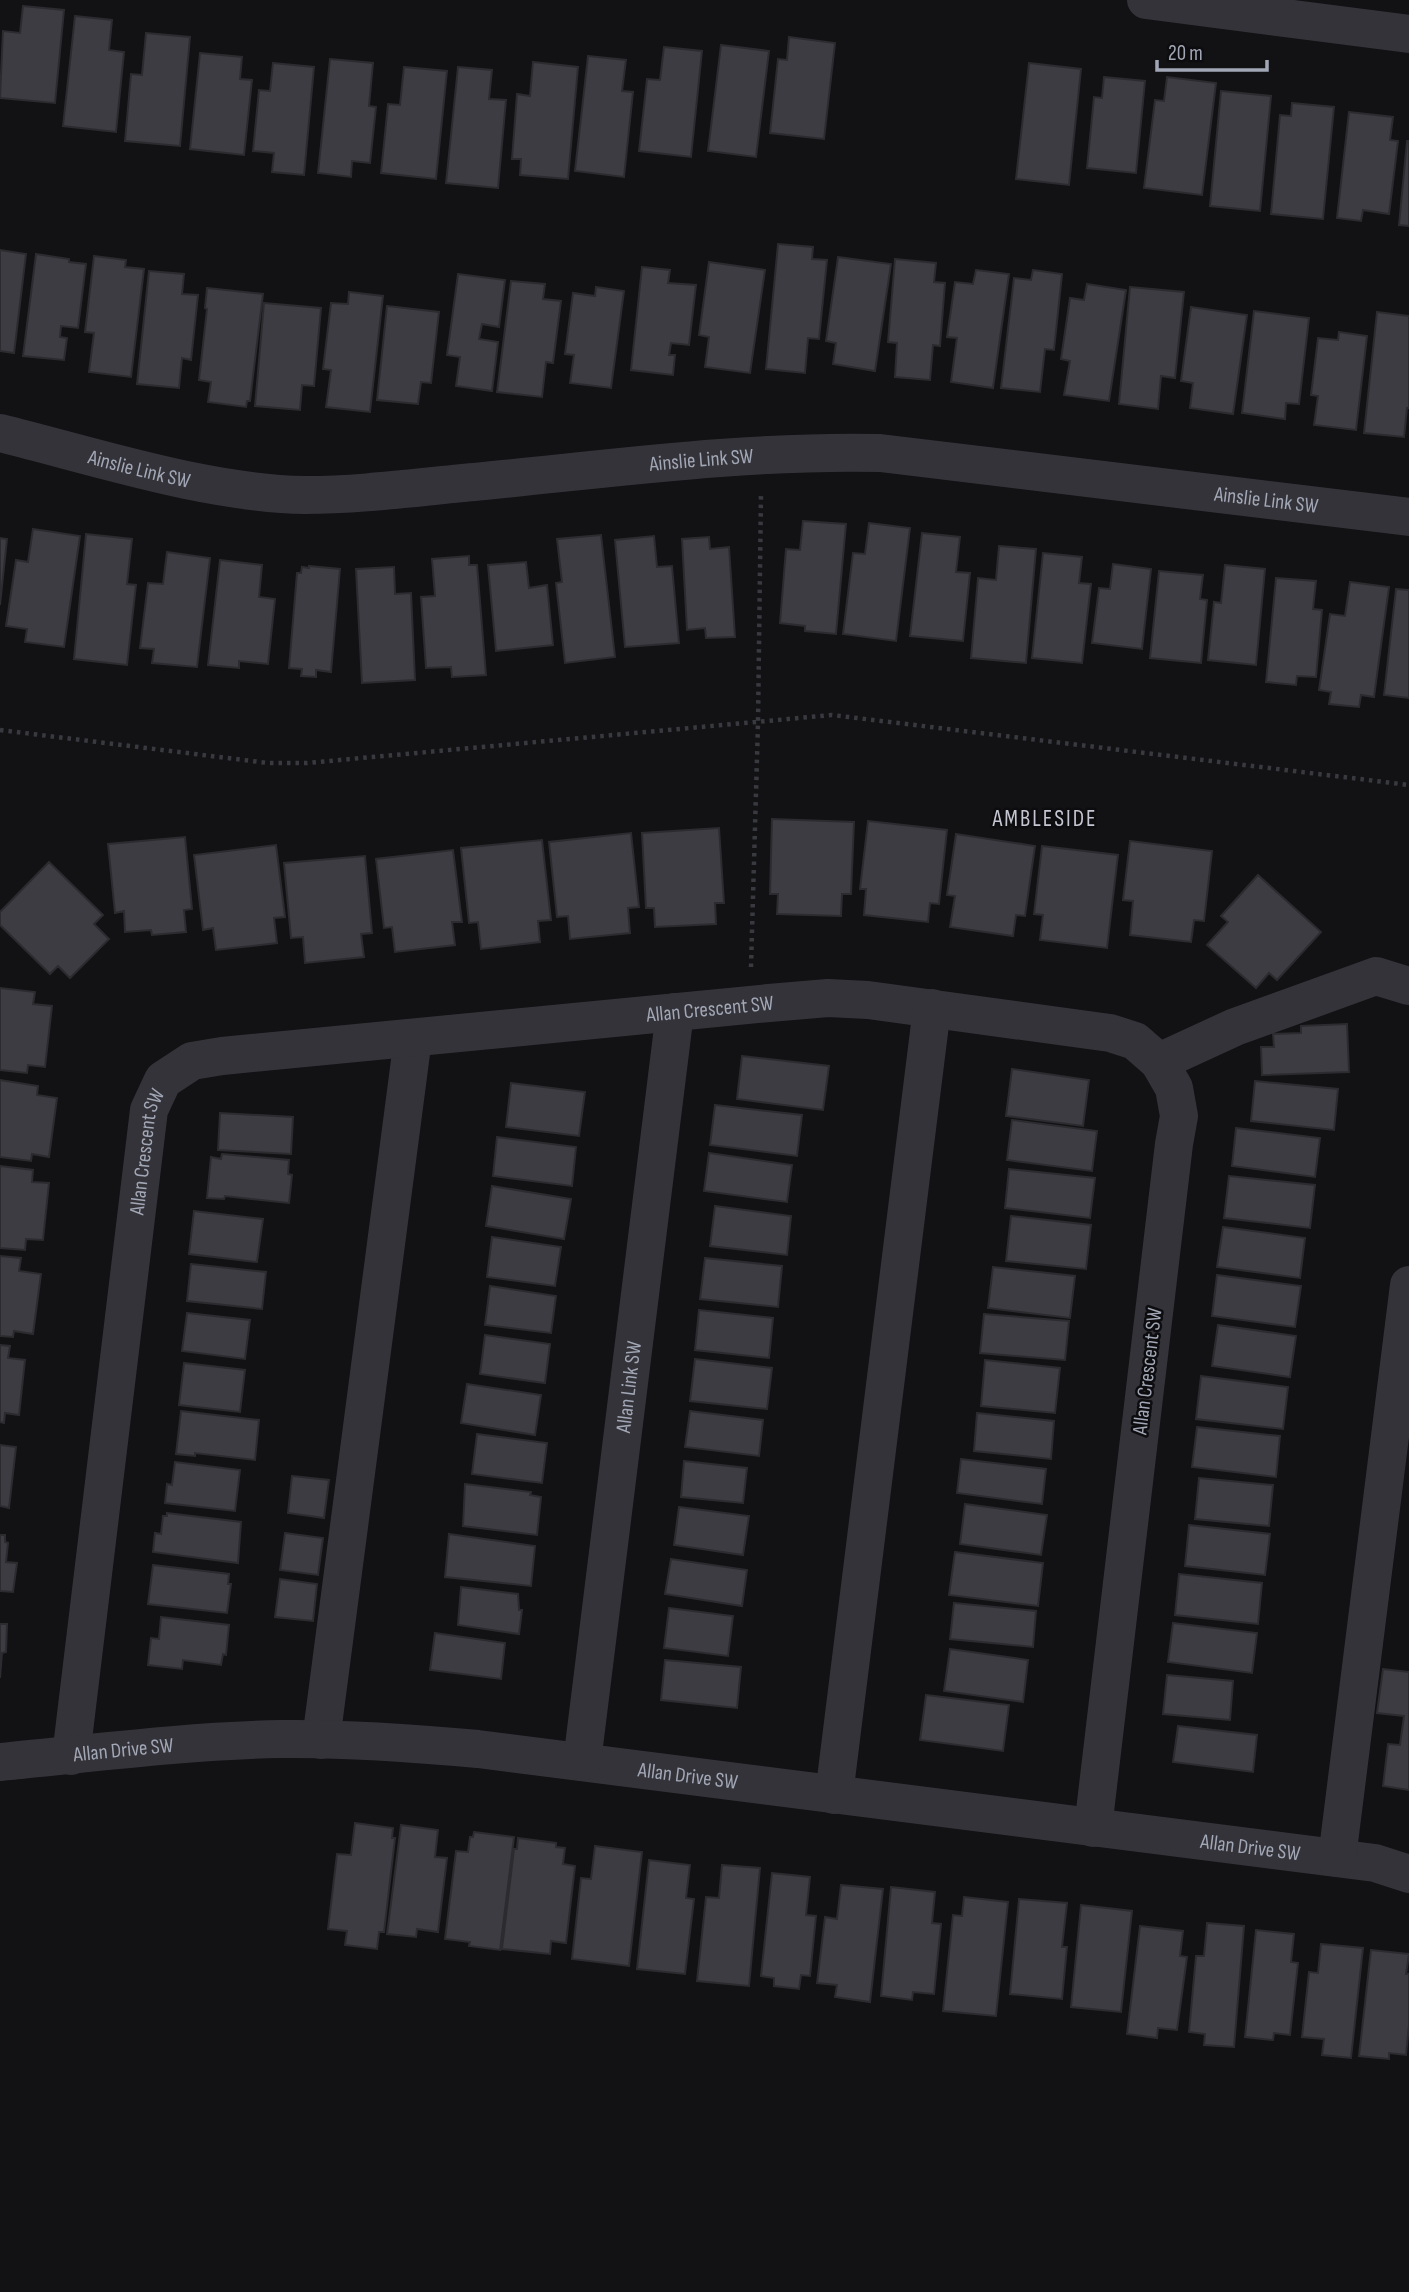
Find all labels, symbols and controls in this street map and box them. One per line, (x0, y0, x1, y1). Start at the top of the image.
scale bar (1157, 28, 1267, 72)
text: 20 m (1168, 41, 1203, 66)
street label: Ainslie Link SW (84, 444, 193, 494)
street label: Ainslie Link SW (647, 444, 754, 477)
street label: Ainslie Link SW (1212, 481, 1320, 519)
district label: AMBLESIDE (991, 805, 1098, 833)
street label: Allan Crescent SW (644, 991, 775, 1028)
street label: Allan Crescent SW (124, 1085, 170, 1217)
street label: Allan Crescent SW (1127, 1306, 1168, 1437)
street label: Allan Link SW (611, 1339, 647, 1435)
street label: Allan Drive SW (71, 1733, 175, 1768)
street label: Allan Drive SW (636, 1757, 739, 1795)
street label: Allan Drive SW (1198, 1829, 1302, 1866)

